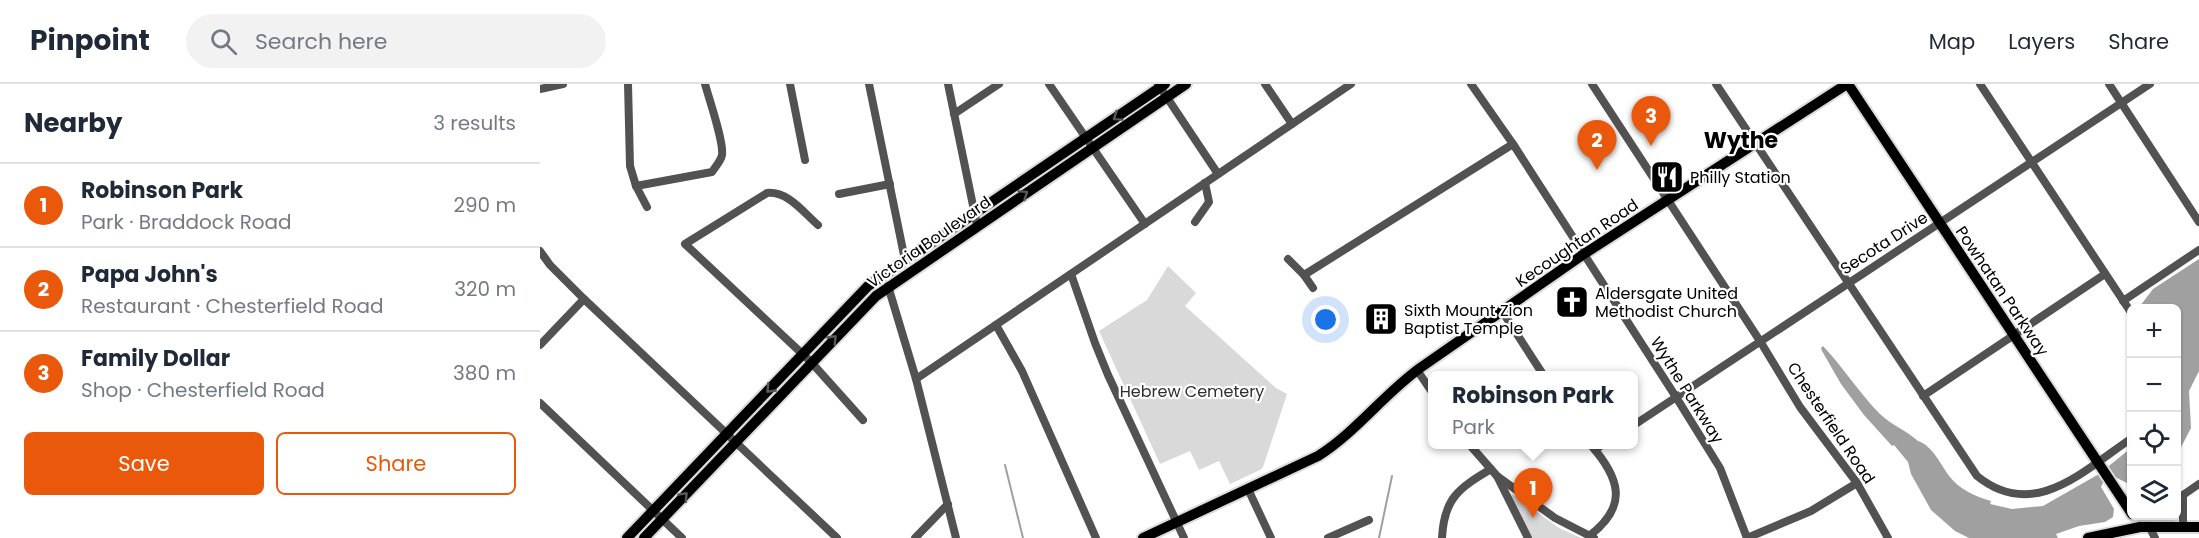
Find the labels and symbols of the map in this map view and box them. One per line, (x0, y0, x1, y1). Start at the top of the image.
pin: 3 (1632, 97, 1670, 146)
one-way arrow (1112, 110, 1123, 121)
pin: 2 (1578, 120, 1616, 170)
district label: Wythe (1704, 125, 1778, 156)
restaurant icon: Philly Station (1649, 159, 1685, 195)
place label: Philly Station (1690, 166, 1791, 189)
one-way arrow (1017, 190, 1028, 201)
street label: Victoria Boulevard (863, 191, 995, 293)
street label: Kecoughtan Road (1511, 193, 1643, 293)
street label: Secota Drive (1836, 206, 1932, 280)
street label: Powhatan Parkway (1950, 222, 2054, 360)
place label: Aldersgate United Methodist Church (1595, 282, 1738, 323)
church icon: Aldersgate United Methodist Church (1554, 284, 1590, 320)
place label: Sixth Mount Zion Baptist Temple (1404, 299, 1533, 340)
building icon: Sixth Mount Zion Baptist Temple (1363, 301, 1399, 337)
your location (1311, 305, 1340, 334)
street label: Wythe Parkway (1645, 332, 1729, 448)
one-way arrow (826, 335, 837, 346)
street label: Chesterfield Road (1782, 358, 1880, 488)
park label: Hebrew Cemetery (1120, 380, 1264, 403)
one-way arrow (766, 381, 777, 392)
pin: 1 (1514, 468, 1552, 518)
one-way arrow (677, 492, 688, 503)

